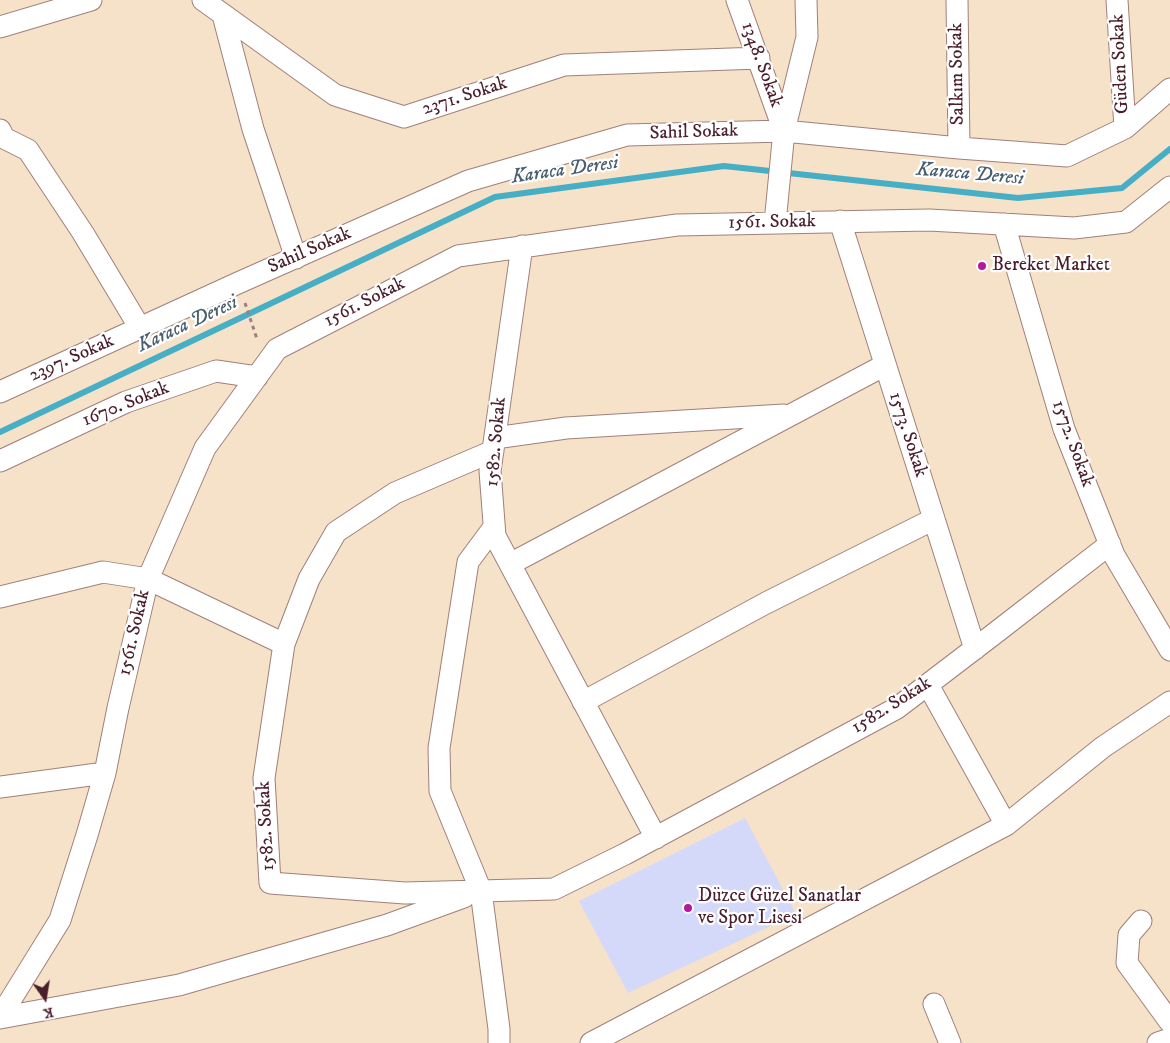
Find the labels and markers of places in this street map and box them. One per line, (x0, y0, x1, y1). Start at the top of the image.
place label: Bereket Market (992, 255, 1110, 277)
marker: Bereket Market (976, 260, 988, 272)
place label: Düzce Güzel Sanatlar ve Spor Lisesi (698, 886, 861, 930)
marker: Düzce Güzel Sanatlar ve Spor Lisesi (682, 902, 694, 914)

